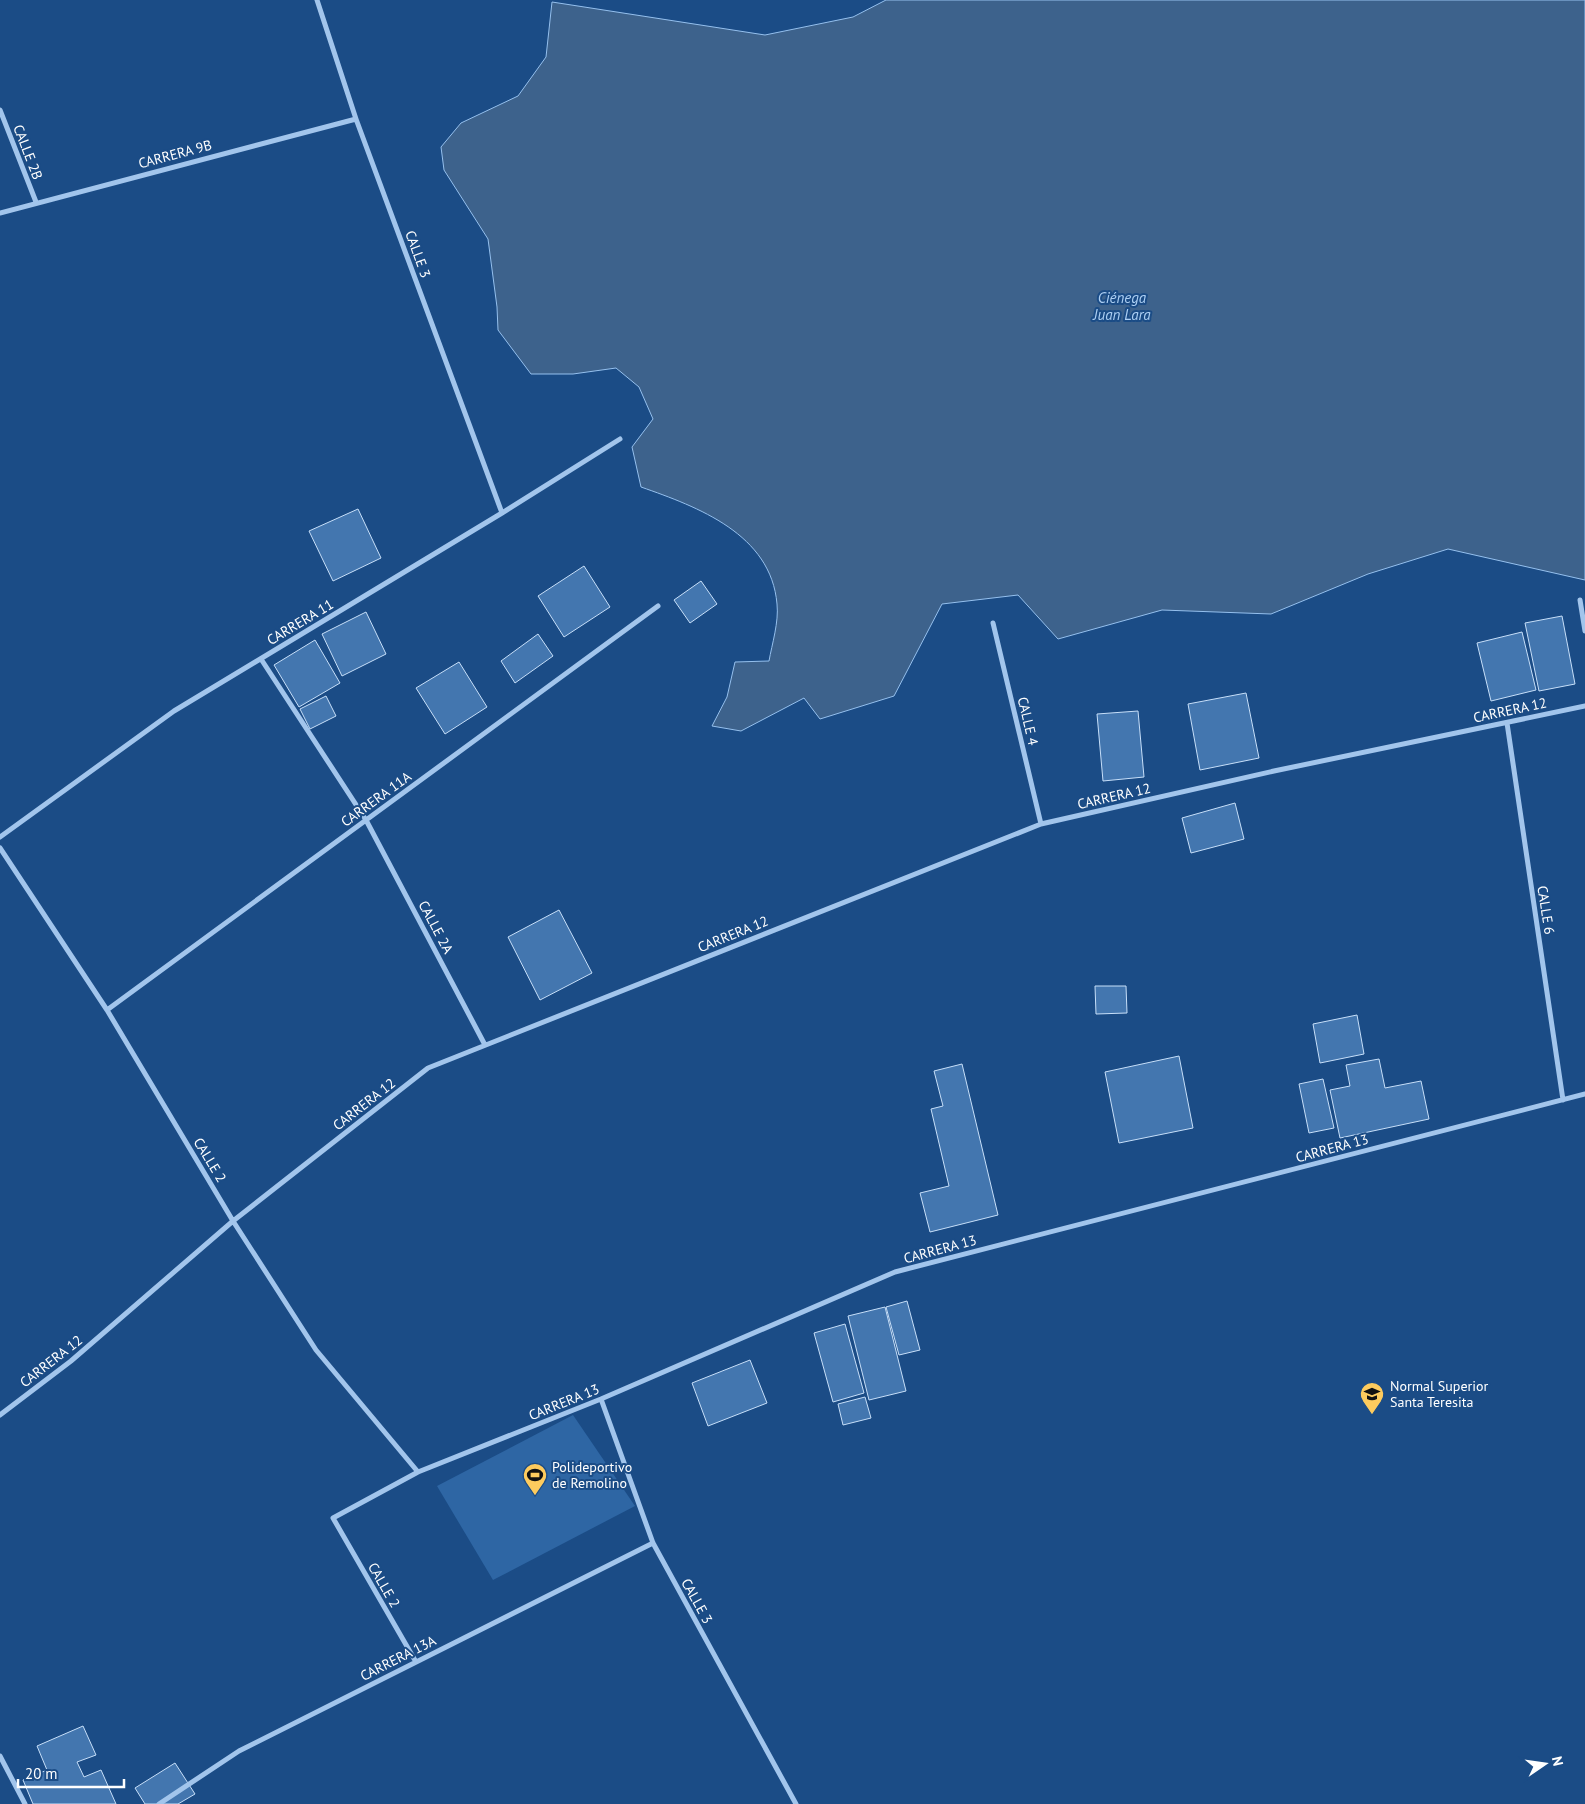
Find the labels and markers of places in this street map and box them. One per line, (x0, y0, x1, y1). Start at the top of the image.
place label: Normal Superior Santa Teresita (1390, 1377, 1489, 1411)
school or university icon: Normal Superior Santa Teresita (1359, 1381, 1385, 1415)
place label: Polideportivo de Remolino (552, 1458, 632, 1492)
sports icon: Polideportivo de Remolino (522, 1462, 548, 1496)

